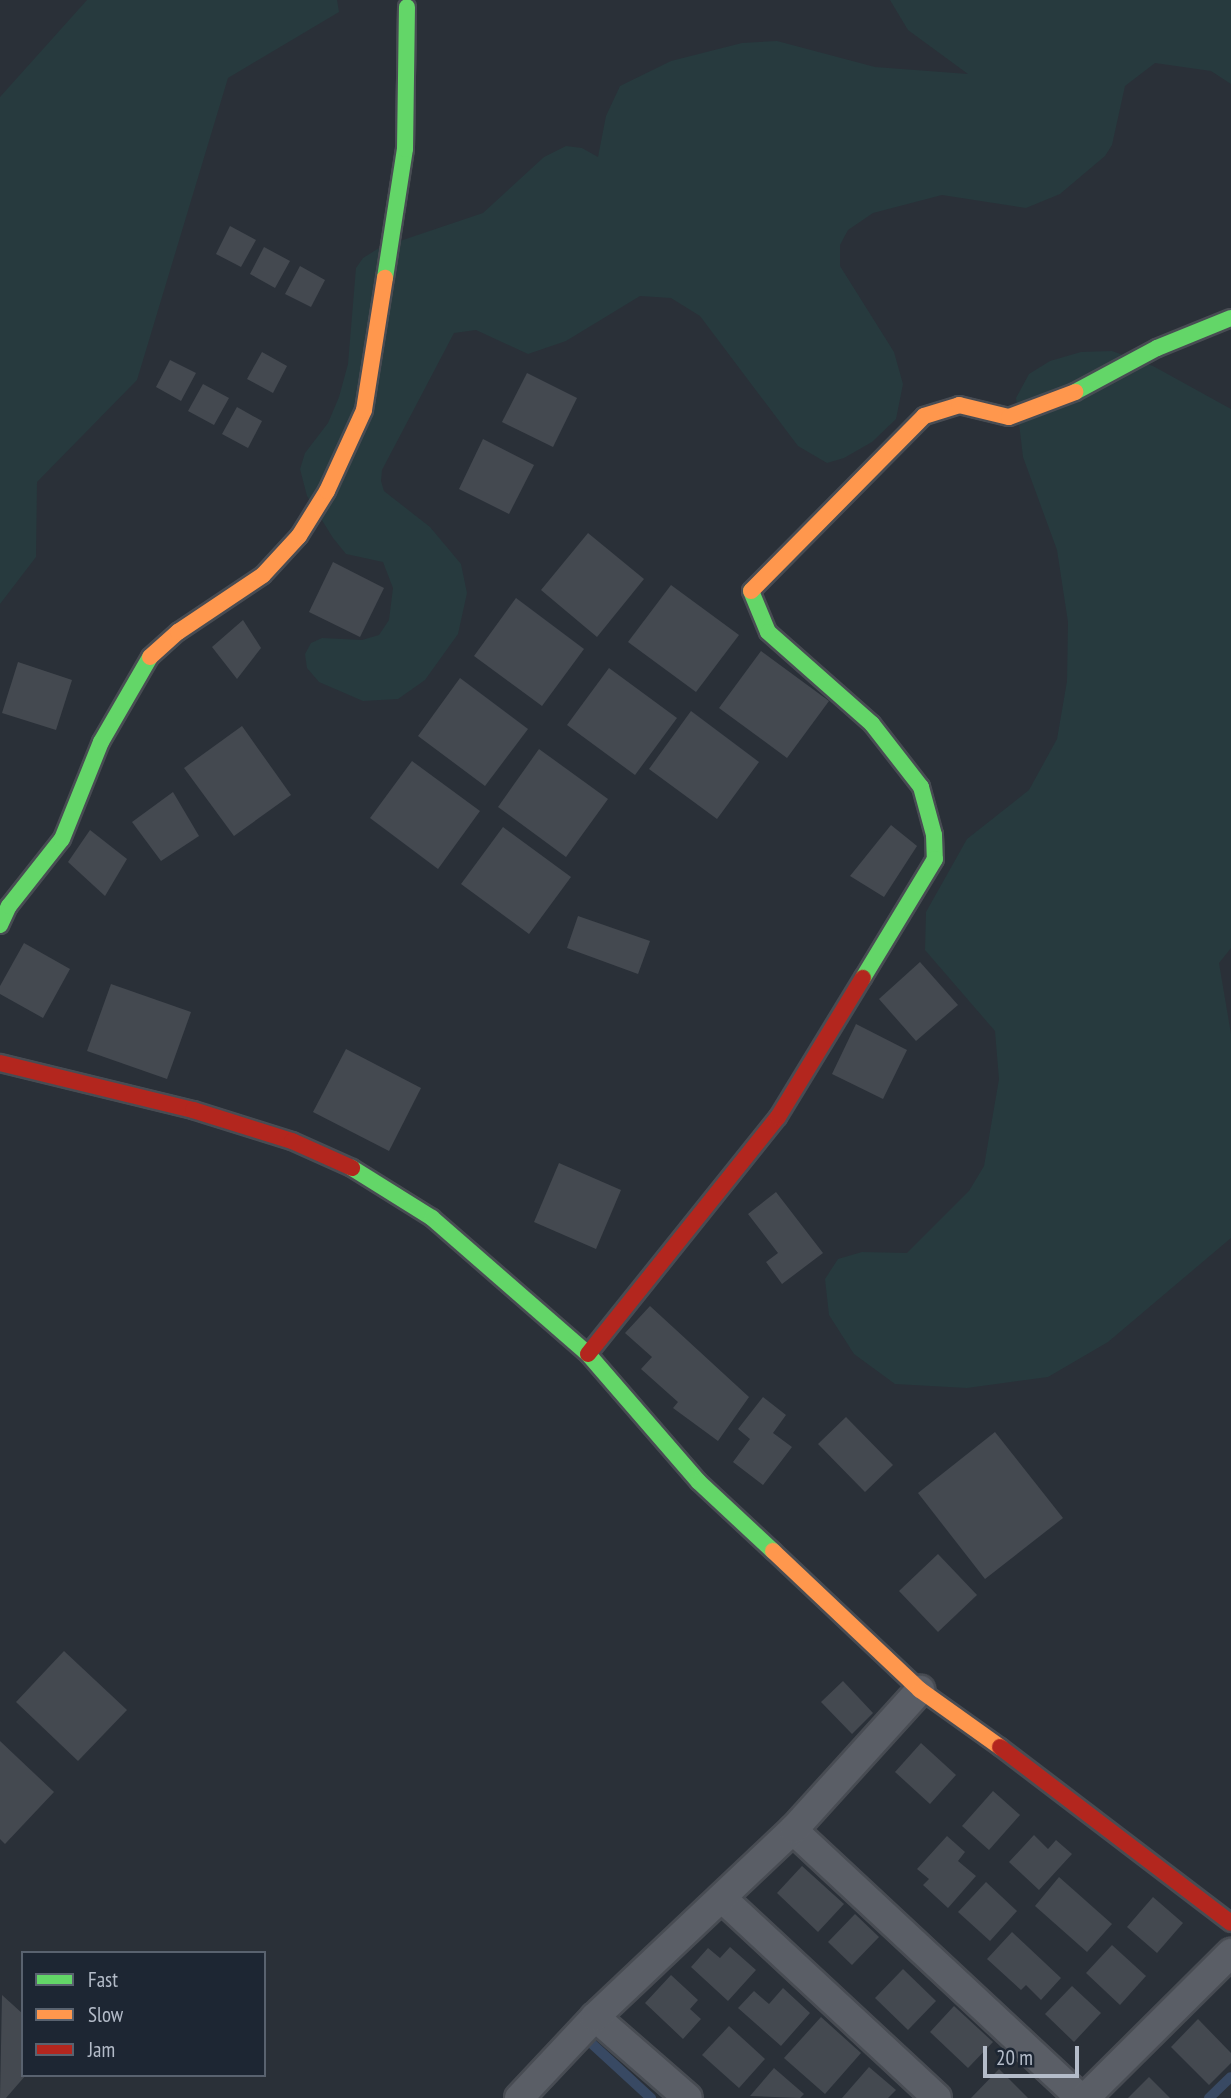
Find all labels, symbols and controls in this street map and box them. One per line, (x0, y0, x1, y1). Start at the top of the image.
legend (21, 1951, 266, 2077)
text: Fast (88, 1966, 118, 1993)
text: Slow (88, 2001, 123, 2028)
scale bar (986, 2032, 1082, 2076)
text: Jam (88, 2036, 115, 2063)
text: 20 m (996, 2044, 1033, 2071)

